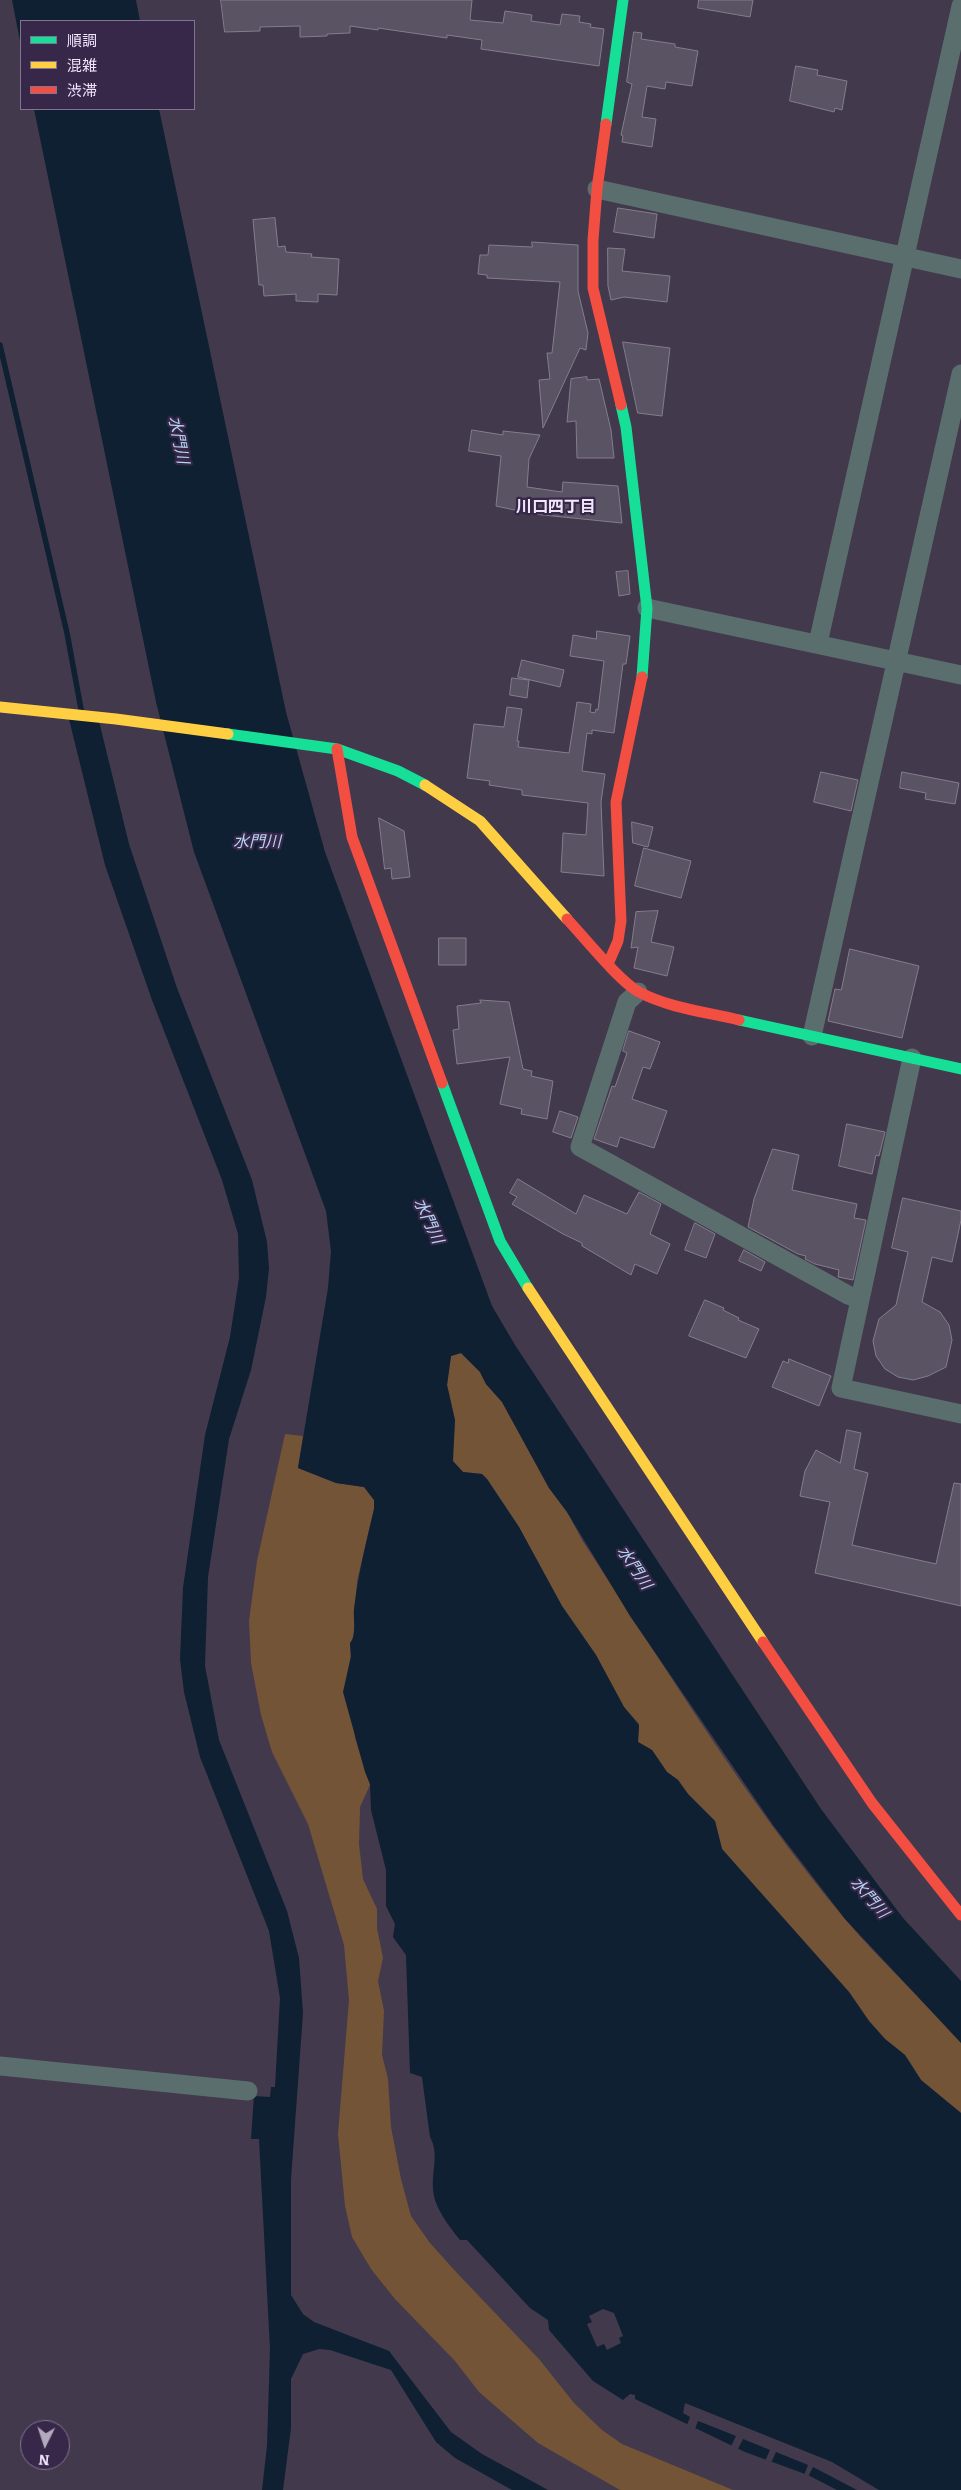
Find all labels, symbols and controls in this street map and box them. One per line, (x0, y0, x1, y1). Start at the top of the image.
legend (20, 20, 195, 110)
text: 順調 (67, 32, 97, 50)
text: 混雑 (67, 57, 97, 75)
text: 渋滞 (67, 82, 97, 100)
water label: 水門川 (164, 415, 192, 465)
district label: 川口四丁目 (516, 498, 596, 518)
water label: 水門川 (233, 833, 281, 853)
water label: 水門川 (409, 1195, 447, 1247)
water label: 水門川 (613, 1543, 655, 1593)
water label: 水門川 (846, 1874, 892, 1922)
north arrow (20, 2420, 70, 2470)
text: N (38, 2451, 50, 2468)

